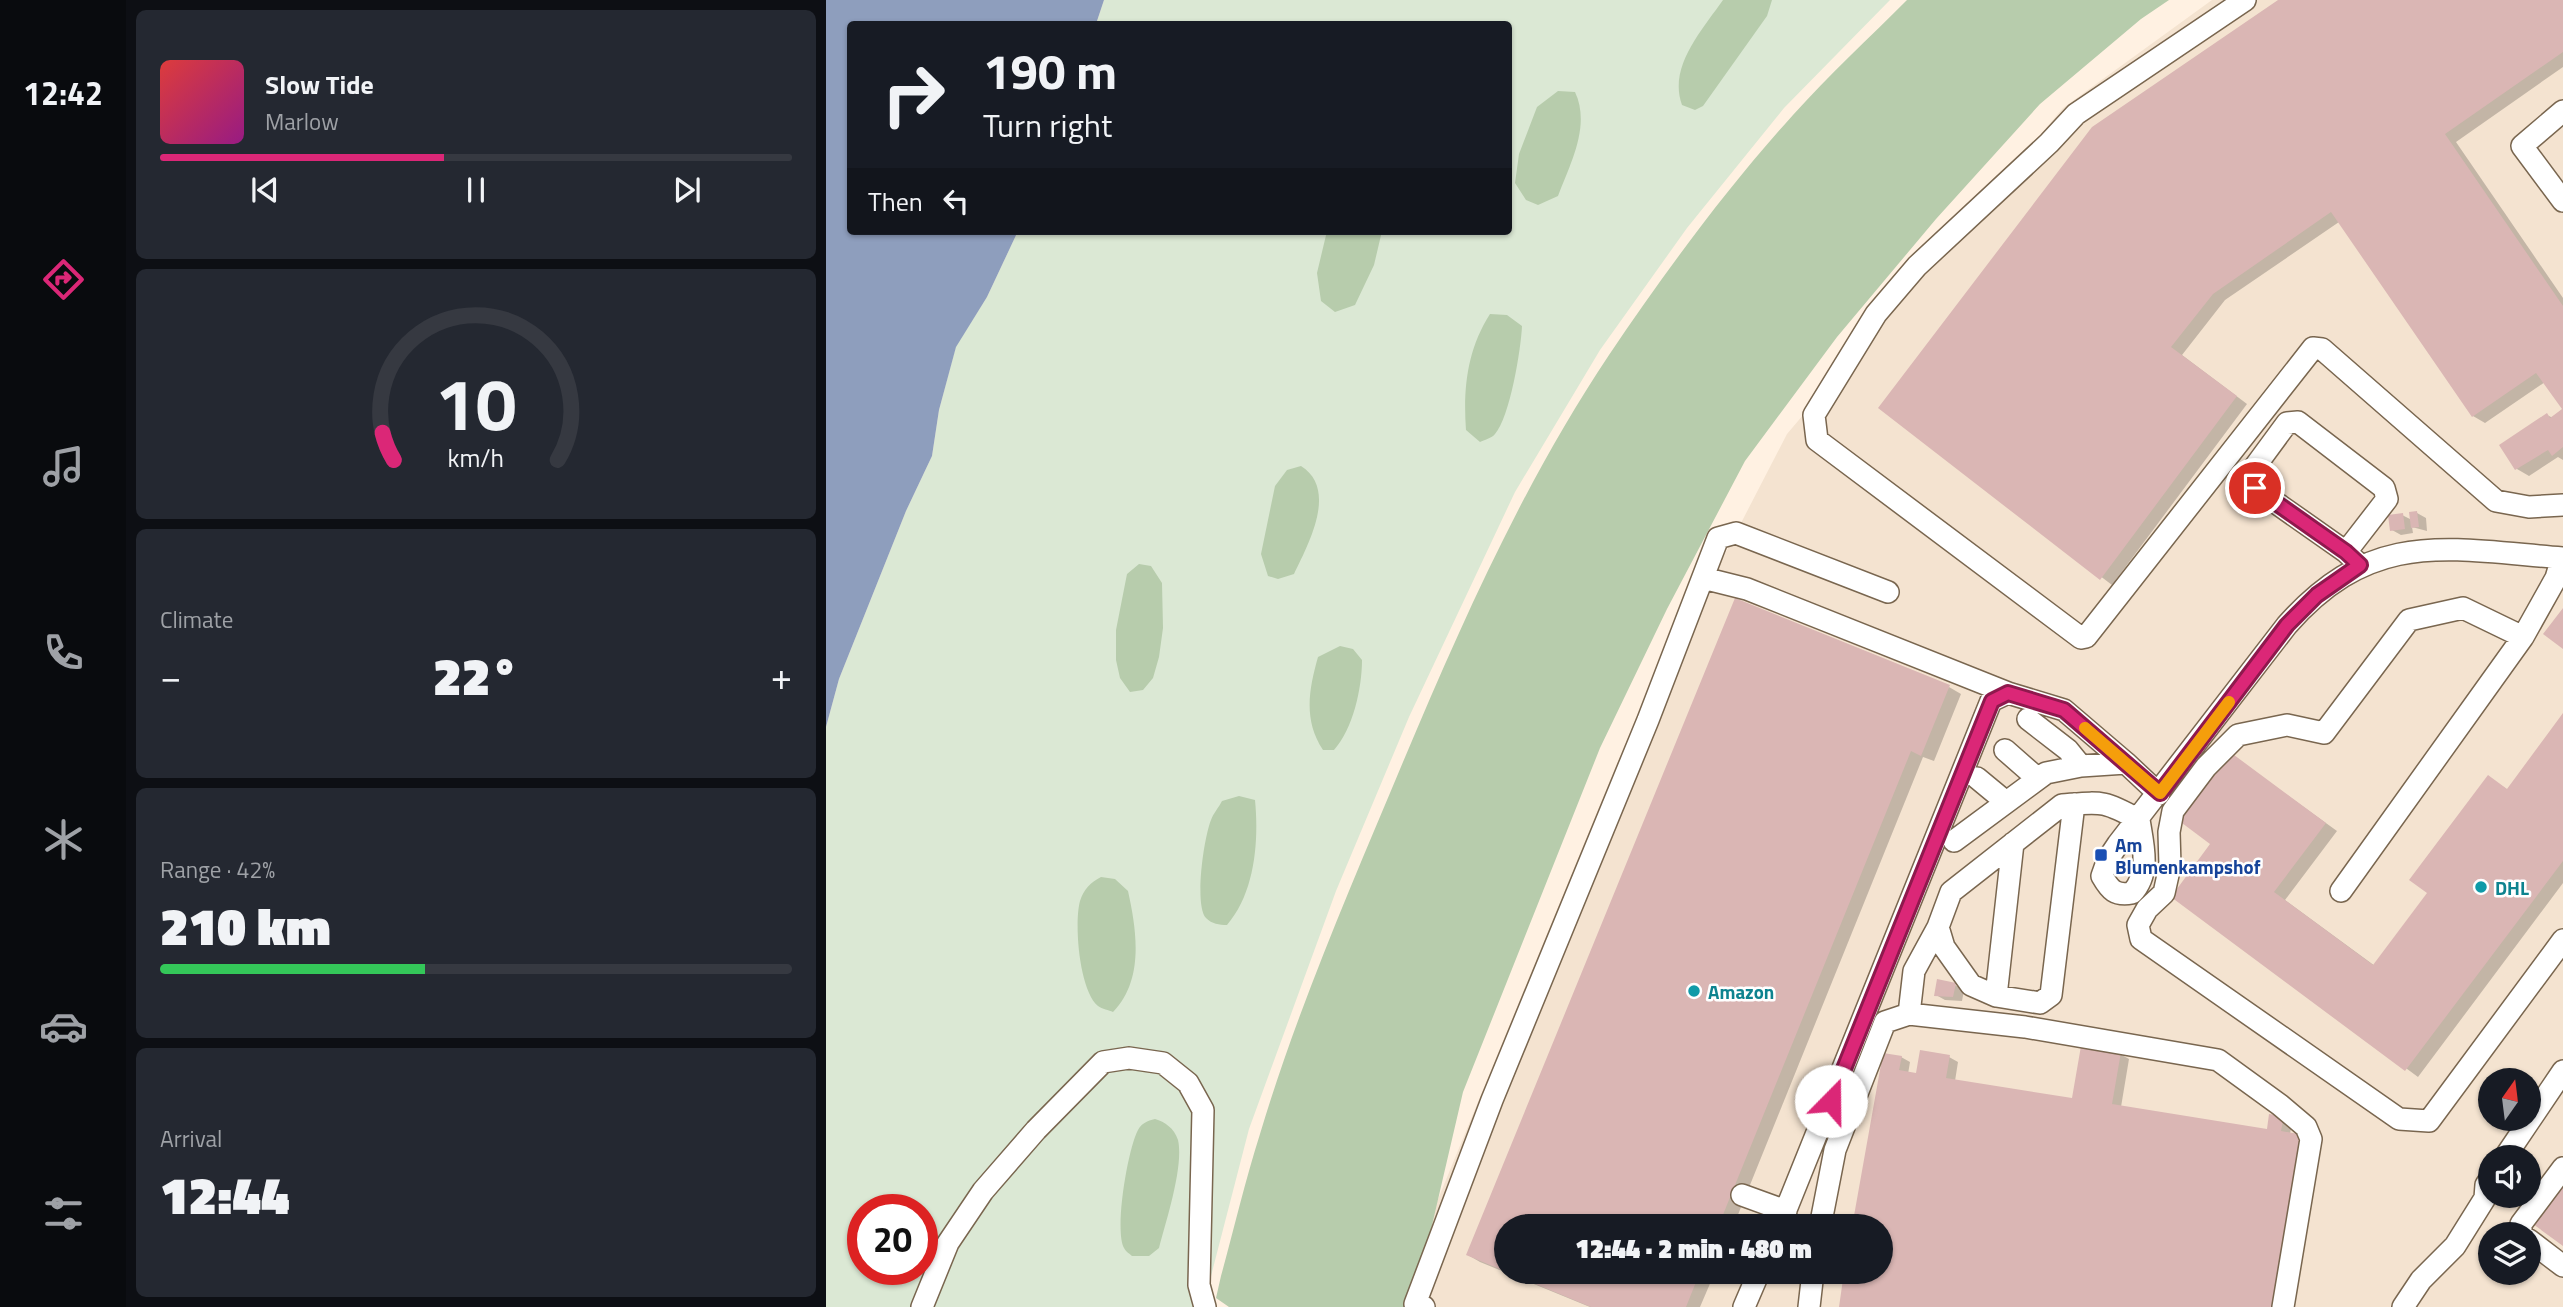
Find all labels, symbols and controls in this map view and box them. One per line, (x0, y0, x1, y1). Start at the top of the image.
text: 190 m (983, 33, 1117, 108)
icon: right (868, 49, 959, 140)
text: Slow Tide (265, 65, 374, 104)
text: 12:42 (23, 69, 103, 117)
text: Turn right (983, 101, 1112, 149)
text: Marlow (265, 104, 339, 139)
icon: previous (246, 171, 284, 209)
icon: pause (457, 171, 495, 209)
icon: next (668, 171, 706, 209)
text: Then (868, 182, 923, 221)
icon: left (937, 182, 975, 220)
icon: directions (39, 255, 88, 304)
text: 10 (435, 349, 517, 459)
text: km/h (448, 439, 504, 477)
icon: music (39, 442, 88, 491)
pin (2225, 458, 2285, 518)
icon: arrive (2236, 469, 2274, 507)
text: Climate (160, 602, 233, 637)
icon: phone (39, 628, 88, 677)
text: 22° (433, 636, 519, 715)
text: − (160, 647, 181, 705)
text: + (771, 647, 792, 705)
icon: climate (39, 815, 88, 864)
place label: Am Blumenkampshof (2115, 830, 2261, 881)
marker: Am Blumenkampshof (2093, 847, 2109, 863)
text: Range · 42% (160, 852, 275, 887)
place label: DHL (2495, 873, 2529, 902)
marker: DHL (2473, 879, 2489, 895)
text: 210 km (160, 886, 331, 965)
place label: Amazon (1708, 977, 1774, 1006)
marker: Amazon (1686, 983, 1702, 999)
icon: car (39, 1002, 88, 1051)
position arrow (1794, 1064, 1868, 1138)
north arrow (2478, 1068, 2541, 1130)
map controls (2478, 1068, 2541, 1285)
text: Arrival (160, 1121, 222, 1156)
button: sound (2478, 1145, 2541, 1208)
text: 12:44 (160, 1155, 289, 1234)
icon: filters (39, 1189, 88, 1238)
speed limit sign: 20 (847, 1194, 938, 1285)
button: layers (2478, 1222, 2541, 1285)
text: 12:44 · 2 min · 480 m (1575, 1229, 1812, 1268)

